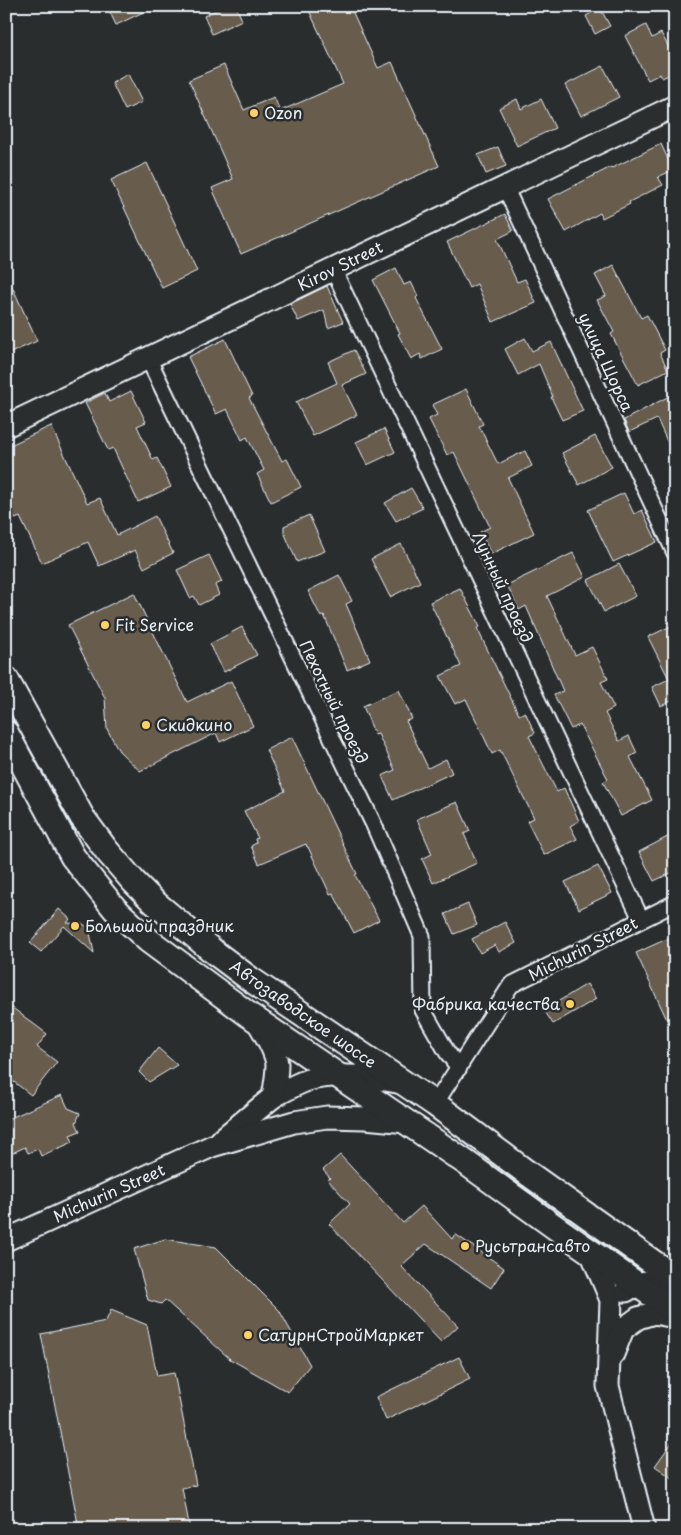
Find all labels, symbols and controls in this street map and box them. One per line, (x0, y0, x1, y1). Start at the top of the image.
place label: Ozon (264, 100, 302, 124)
marker: Ozon (248, 107, 260, 119)
street label: Kirov Street (293, 234, 387, 296)
street label: улица Щорса (573, 308, 640, 415)
street label: Лунный проезд (468, 527, 540, 646)
place label: Fit Service (115, 612, 194, 636)
marker: Fit Service (99, 619, 111, 631)
street label: Пехотный проезд (295, 636, 375, 767)
place label: Скидкино (156, 712, 232, 736)
marker: Скидкино (140, 719, 152, 731)
street label: Michurin Street (524, 910, 642, 986)
place label: Большой праздник (85, 913, 234, 937)
marker: Большой праздник (69, 920, 81, 932)
street label: Автозаводское шоссе (225, 953, 382, 1073)
place label: Фабрика качества (412, 991, 560, 1015)
marker: Фабрика качества (564, 998, 576, 1010)
street label: Michurin Street (49, 1157, 169, 1227)
place label: Русьтрансавто (475, 1233, 590, 1257)
marker: Русьтрансавто (459, 1240, 471, 1252)
place label: СатурнСтройМаркет (258, 1322, 424, 1346)
marker: СатурнСтройМаркет (242, 1329, 254, 1341)

